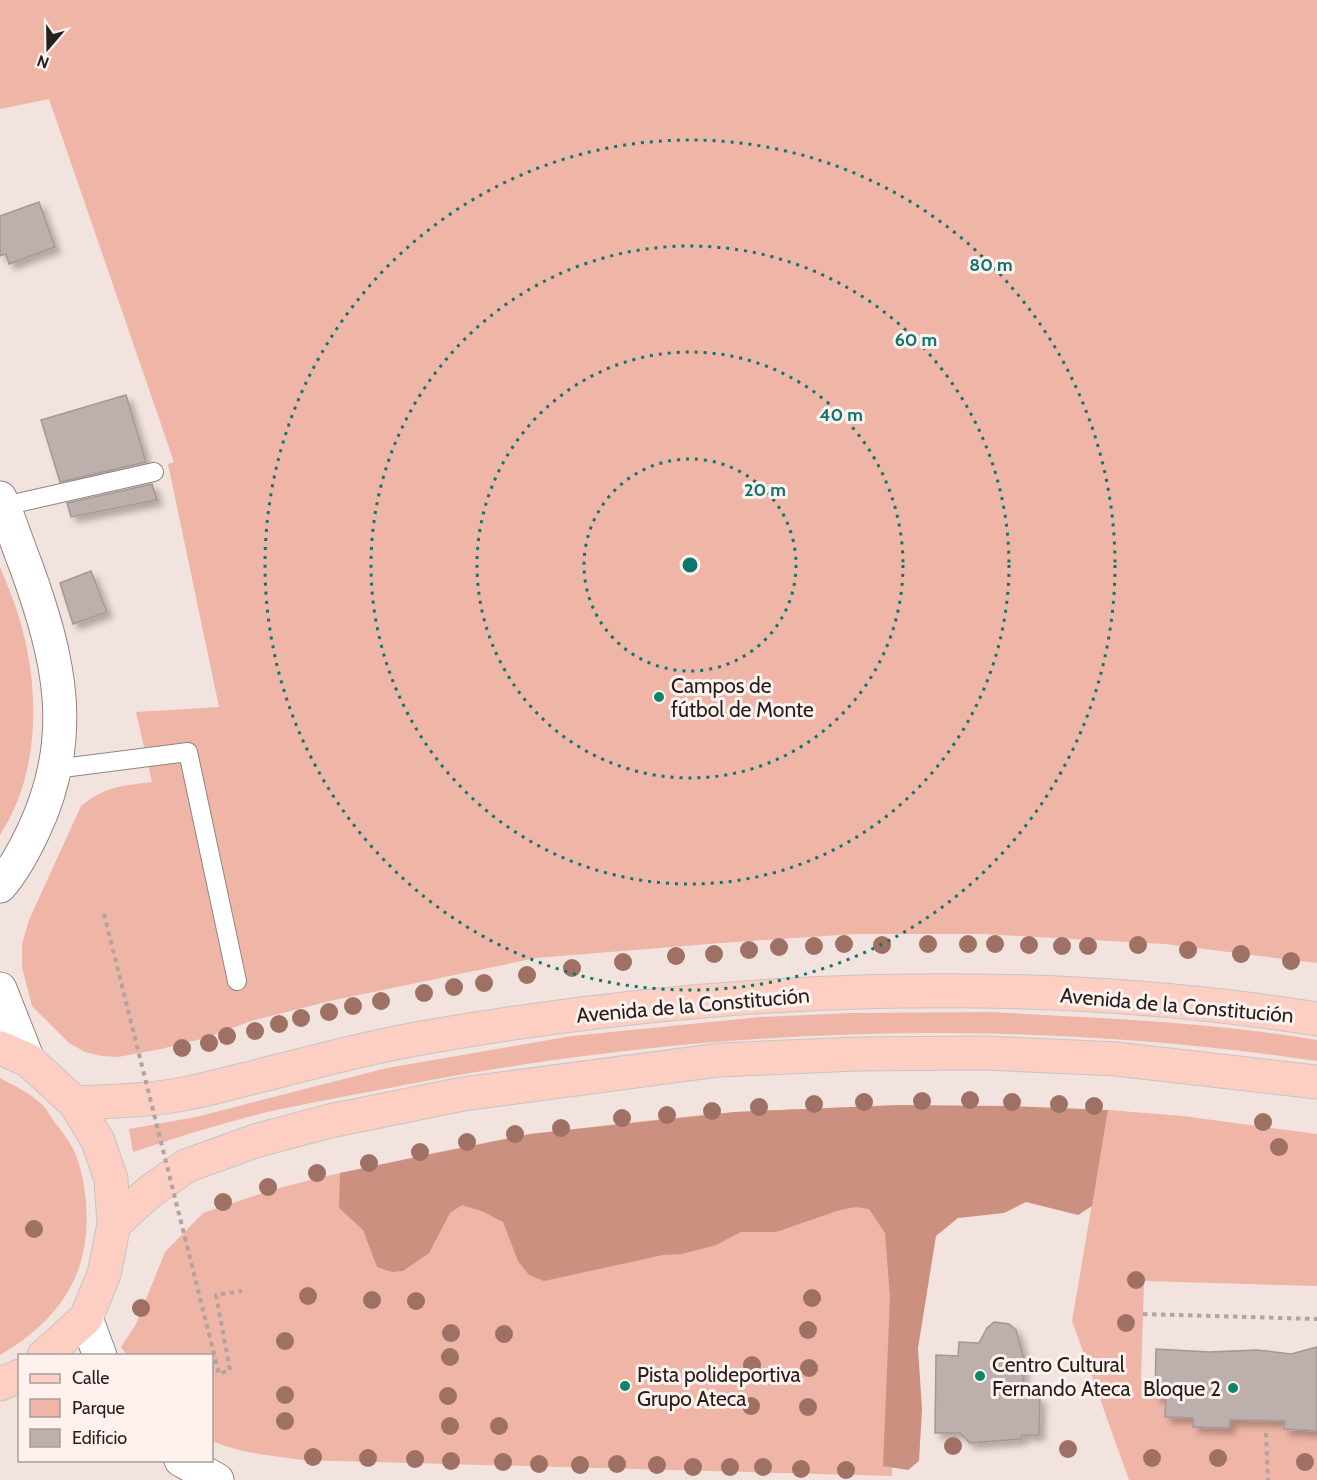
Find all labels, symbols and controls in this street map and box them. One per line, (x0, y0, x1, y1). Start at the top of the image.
north arrow (18, 18, 78, 78)
text: N (34, 51, 52, 72)
text: 80 m (969, 254, 1013, 276)
text: 60 m (895, 329, 937, 351)
text: 40 m (819, 404, 863, 426)
text: 20 m (744, 479, 786, 501)
centre of rings (680, 555, 700, 575)
place label: Campos de fútbol de Monte (671, 673, 814, 722)
marker: Campos de fútbol de Monte (652, 690, 666, 704)
street label: Avenida de la Constitución (575, 982, 811, 1028)
street label: Avenida de la Constitución (1059, 982, 1295, 1028)
place label: Centro Cultural Fernando Ateca (992, 1352, 1131, 1401)
legend (18, 1354, 213, 1462)
place label: Pista polideportiva Grupo Ateca (637, 1362, 801, 1411)
text: Calle (72, 1367, 109, 1389)
marker: Centro Cultural Fernando Ateca (973, 1369, 987, 1383)
place label: Bloque 2 (1143, 1376, 1221, 1401)
marker: Pista polideportiva Grupo Ateca (618, 1379, 632, 1393)
marker: Bloque 2 (1226, 1381, 1240, 1395)
text: Parque (72, 1397, 125, 1419)
text: Edificio (72, 1427, 127, 1449)

